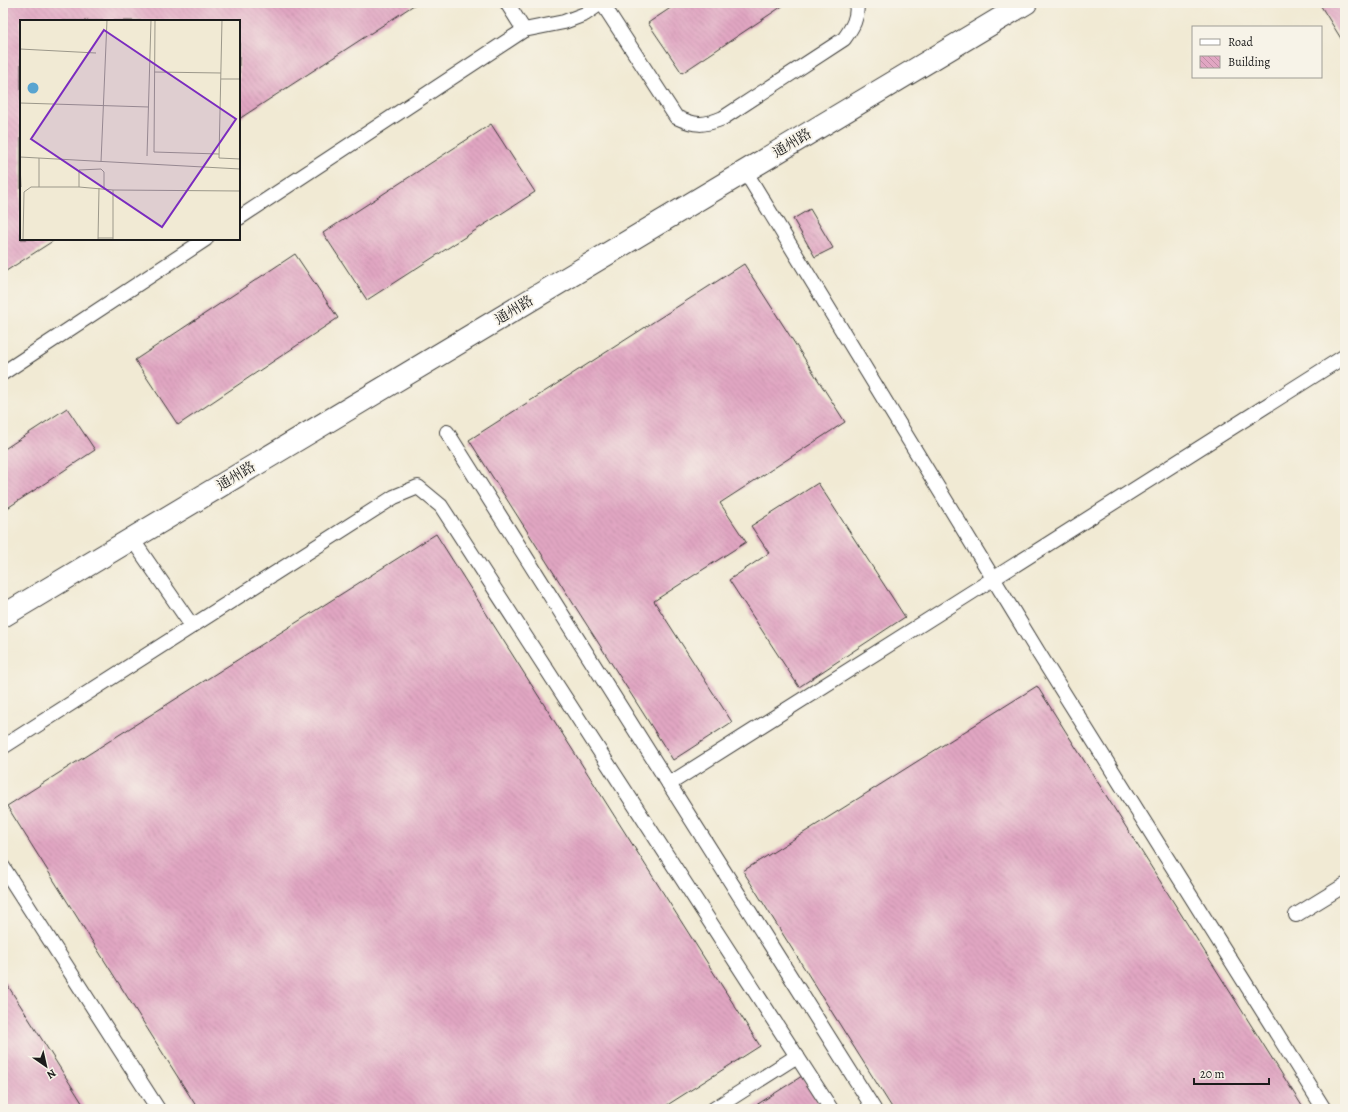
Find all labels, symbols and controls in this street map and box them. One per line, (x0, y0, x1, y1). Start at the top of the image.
inset map (20, 20, 240, 240)
legend (1192, 26, 1322, 78)
text: Road (1228, 34, 1254, 50)
text: Building (1228, 54, 1270, 70)
street label: 通州路 (769, 124, 815, 162)
street label: 通州路 (491, 291, 537, 329)
street label: 通州路 (213, 457, 259, 495)
north arrow (26, 1046, 66, 1086)
scale bar (1194, 1060, 1269, 1086)
text: N (44, 1065, 59, 1082)
text: 20 m (1200, 1066, 1224, 1082)

